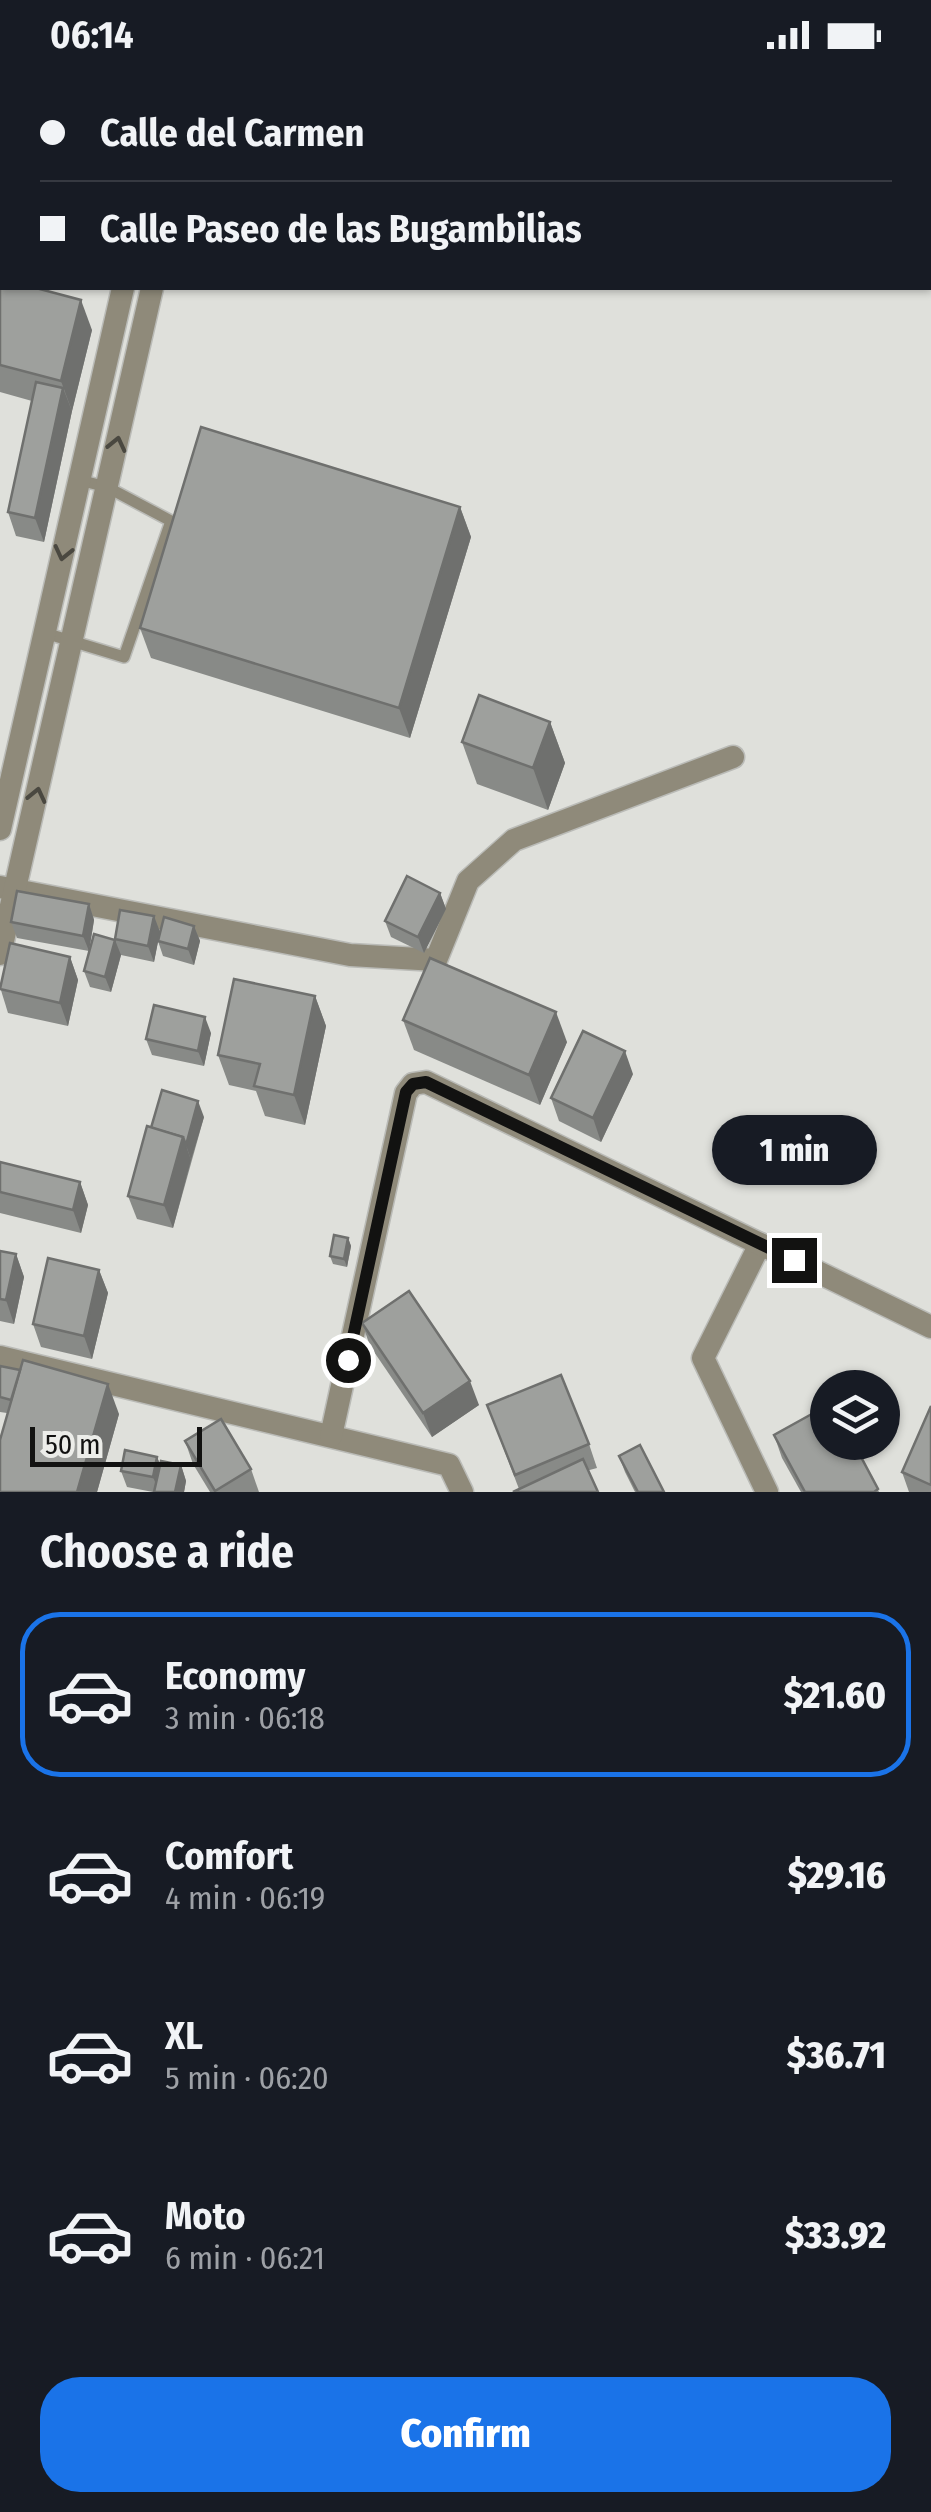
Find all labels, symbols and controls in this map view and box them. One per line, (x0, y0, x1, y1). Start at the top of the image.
text: 06:14 (50, 12, 134, 58)
text: Calle del Carmen (100, 110, 365, 156)
text: Calle Paseo de las Bugambilias (100, 206, 582, 252)
one-way arrow (105, 436, 126, 453)
one-way arrow (53, 544, 74, 561)
one-way arrow (25, 787, 46, 804)
callout: 1 min (712, 1115, 876, 1185)
text: 1 min (760, 1131, 829, 1169)
route end (772, 1238, 817, 1283)
route start (326, 1338, 371, 1383)
map controls (810, 1370, 900, 1460)
button: layers (810, 1370, 900, 1460)
scale bar (30, 1422, 202, 1466)
text: 50 m (45, 1428, 101, 1461)
text: Choose a ride (40, 1525, 294, 1579)
icon: car (45, 1650, 135, 1740)
text: Economy (165, 1653, 305, 1699)
text: $21.60 (784, 1672, 886, 1718)
text: 3 min · 06:18 (165, 1699, 325, 1737)
icon: car (45, 1830, 135, 1920)
text: Comfort (165, 1833, 293, 1879)
text: $29.16 (788, 1852, 886, 1898)
text: 4 min · 06:19 (165, 1879, 325, 1917)
icon: car (45, 2010, 135, 2100)
text: XL (165, 2013, 203, 2059)
text: $36.71 (787, 2032, 886, 2078)
text: 5 min · 06:20 (165, 2059, 329, 2097)
icon: car (45, 2190, 135, 2280)
text: Moto (165, 2193, 246, 2239)
text: $33.92 (785, 2212, 886, 2258)
text: 6 min · 06:21 (165, 2239, 325, 2277)
button: Confirm (40, 2377, 891, 2492)

